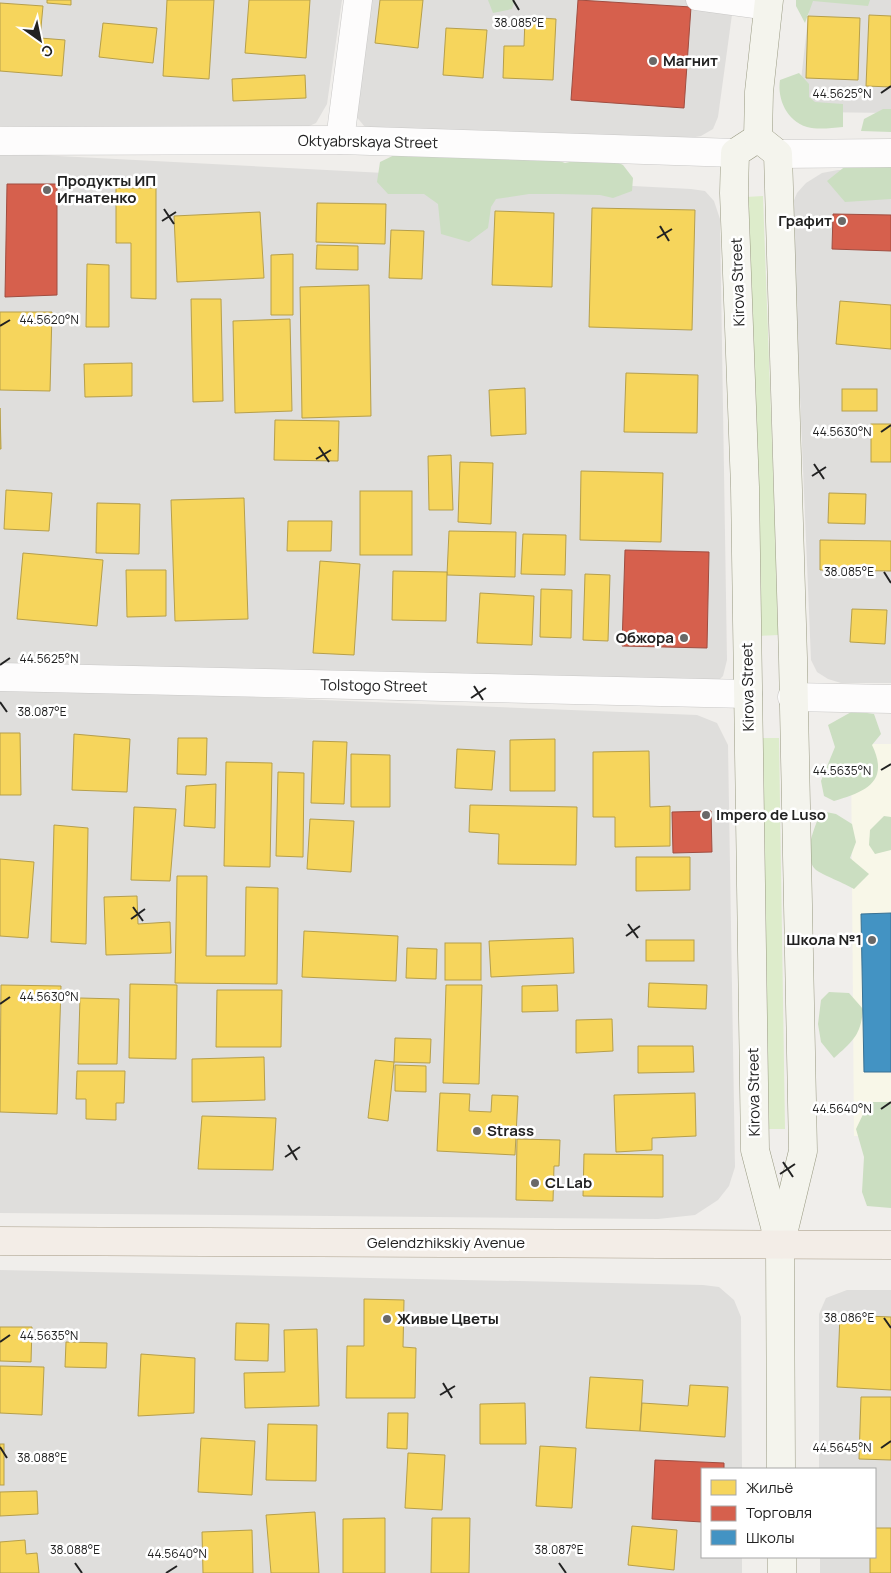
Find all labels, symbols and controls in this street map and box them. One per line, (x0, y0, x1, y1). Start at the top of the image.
text: 38.085°E (494, 14, 544, 31)
north arrow (15, 15, 65, 65)
text: С (38, 41, 57, 62)
place label: Магнит (663, 50, 718, 71)
marker: Магнит (647, 55, 659, 67)
text: 44.5625°N (813, 85, 871, 102)
street label: Oktyabrskaya Street (298, 130, 438, 153)
place label: Продукты ИП Игнатенко (57, 170, 156, 208)
marker: Продукты ИП Игнатенко (41, 184, 53, 196)
place label: Графит (778, 210, 832, 231)
marker: Графит (836, 215, 848, 227)
street label: Kirova Street (725, 237, 750, 327)
text: 44.5620°N (19, 311, 79, 328)
text: 44.5630°N (812, 423, 872, 440)
text: 38.085°E (824, 563, 874, 580)
place label: Обжора (616, 627, 674, 648)
marker: Обжора (678, 632, 690, 644)
street label: Kirova Street (736, 642, 759, 732)
text: 44.5625°N (20, 650, 78, 667)
street label: Tolstogo Street (320, 674, 428, 697)
text: 38.087°E (17, 703, 67, 720)
text: 44.5635°N (813, 762, 871, 779)
place label: Impero de Luso (716, 804, 826, 825)
marker: Impero de Luso (700, 809, 712, 821)
place label: Школа №1 (786, 929, 862, 950)
marker: Школа №1 (866, 934, 878, 946)
text: 44.5630°N (19, 988, 79, 1005)
street label: Kirova Street (742, 1047, 765, 1137)
text: 44.5640°N (812, 1100, 872, 1117)
place label: Strass (487, 1120, 534, 1141)
marker: Strass (471, 1125, 483, 1137)
place label: CL Lab (545, 1172, 592, 1193)
marker: CL Lab (529, 1177, 541, 1189)
street label: Gelendzhikskiy Avenue (367, 1232, 525, 1253)
place label: Живые Цветы (397, 1308, 499, 1329)
text: 38.086°E (824, 1309, 874, 1326)
marker: Живые Цветы (381, 1313, 393, 1325)
text: 44.5635°N (20, 1327, 78, 1344)
text: 44.5645°N (812, 1439, 872, 1456)
text: 38.088°E (17, 1449, 67, 1466)
legend (701, 1468, 876, 1558)
text: Жильё (746, 1477, 794, 1498)
text: Торговля (746, 1502, 812, 1523)
text: Школы (746, 1527, 794, 1548)
text: 38.088°E (50, 1541, 100, 1558)
text: 38.087°E (534, 1541, 584, 1558)
text: 44.5640°N (147, 1545, 207, 1562)

